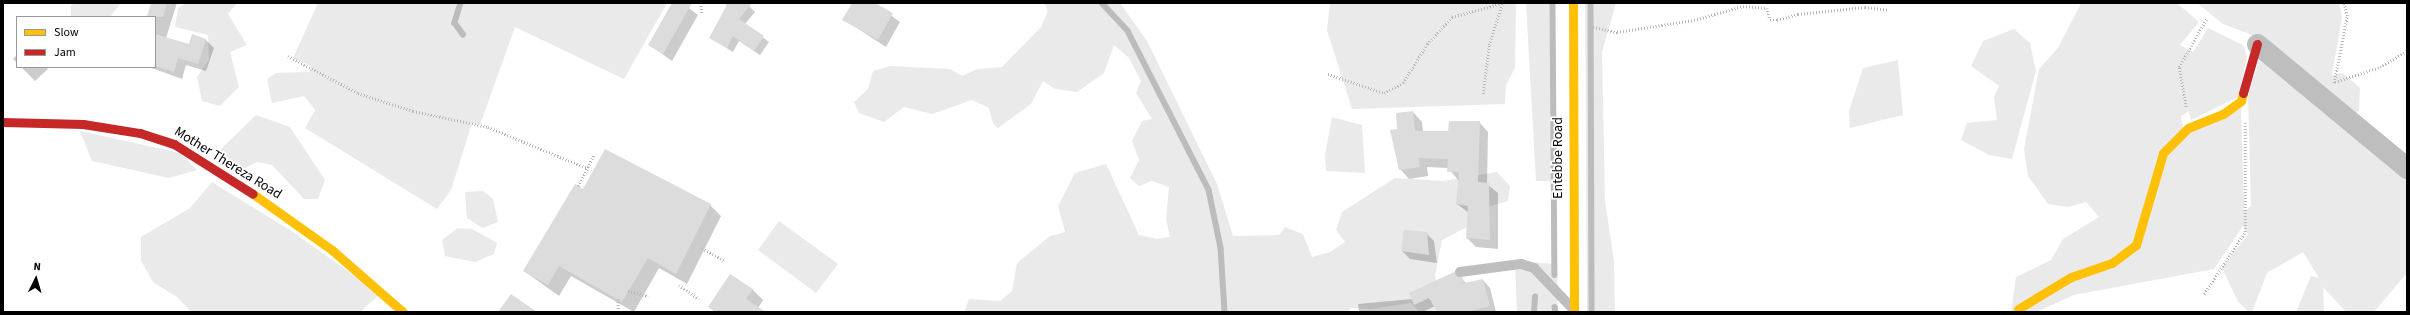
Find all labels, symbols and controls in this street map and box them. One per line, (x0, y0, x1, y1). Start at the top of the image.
legend (16, 16, 156, 68)
text: Slow (54, 24, 79, 41)
text: Jam (54, 44, 76, 61)
street label: Entebbe Road (1550, 117, 1566, 199)
street label: Mother Thereza Road (171, 123, 285, 203)
north arrow (16, 259, 56, 299)
text: N (33, 259, 41, 274)

